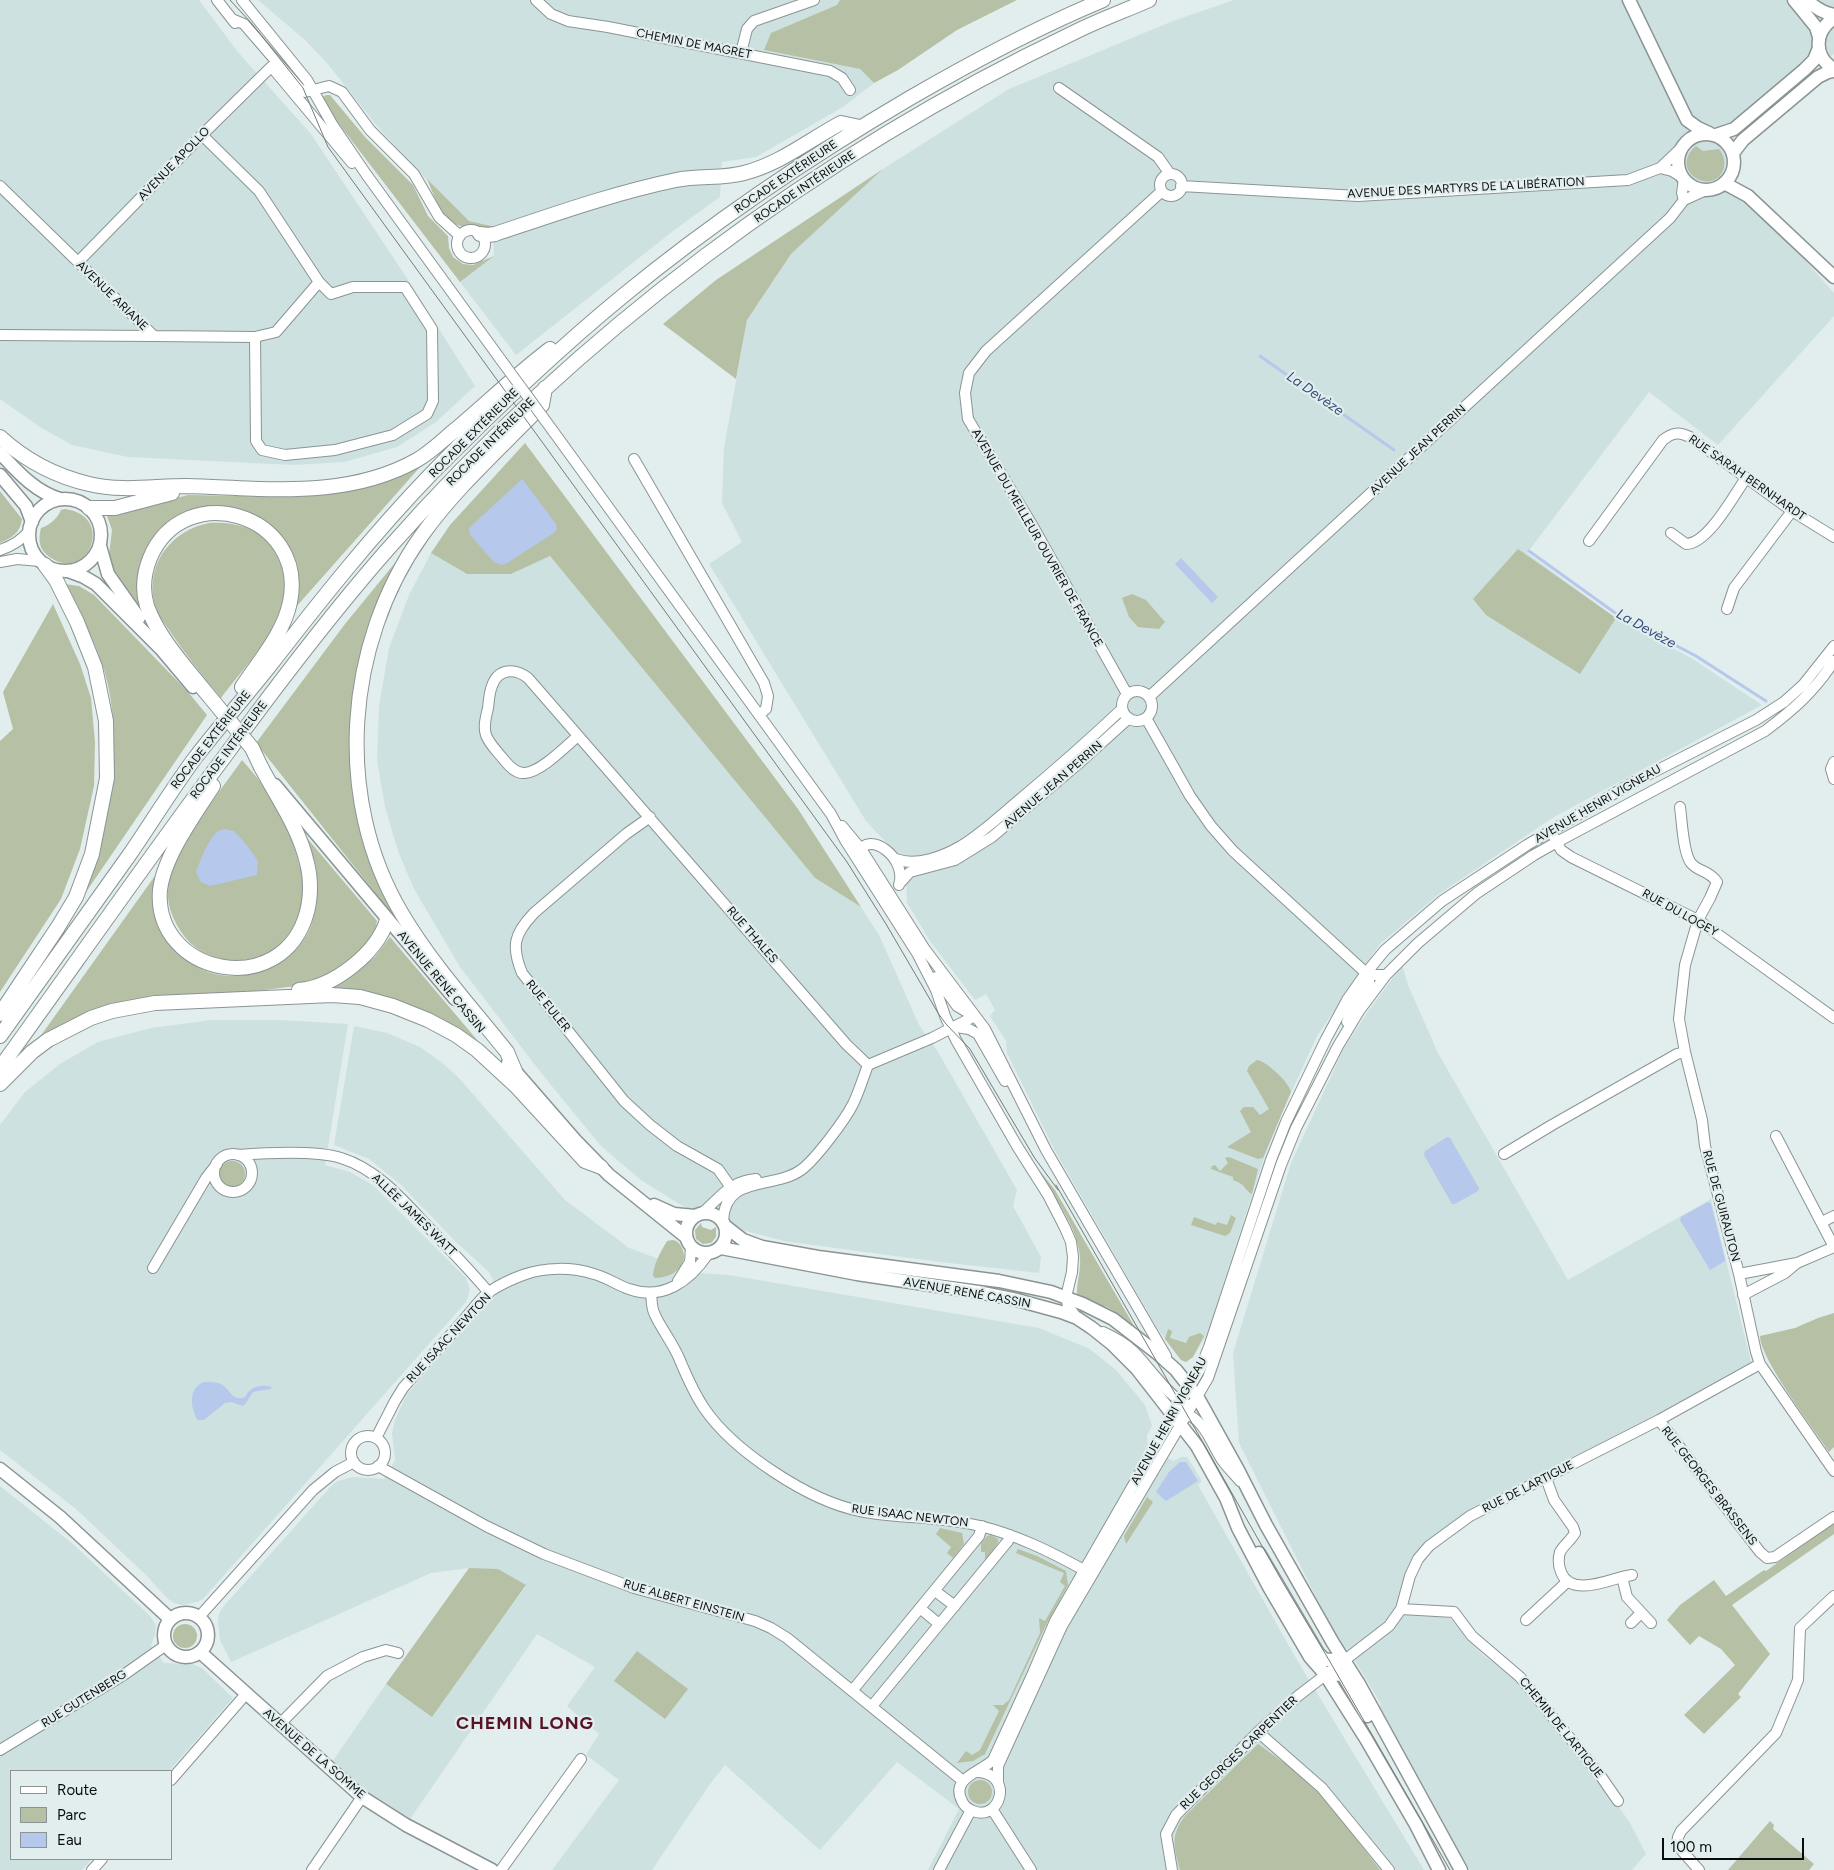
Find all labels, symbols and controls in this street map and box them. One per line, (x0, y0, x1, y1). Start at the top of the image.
street label: CHEMIN DE MAGRET (635, 26, 753, 62)
street label: AVENUE APOLLO (135, 124, 213, 204)
street label: ROCADE EXTÉRIEURE (732, 137, 840, 217)
street label: ROCADE INTÉRIEURE (752, 148, 858, 226)
street label: AVENUE DES MARTYRS DE LA LIBÉRATION (1347, 175, 1585, 201)
street label: AVENUE ARIANE (73, 258, 151, 334)
water label: La Devèze (1283, 368, 1347, 420)
street label: ROCADE EXTÉRIEURE (426, 385, 522, 481)
street label: ROCADE INTÉRIEURE (444, 395, 538, 489)
street label: AVENUE JEAN PERRIN (1367, 402, 1469, 498)
street label: AVENUE DU MEILLEUR OUVRIER DE FRANCE (968, 426, 1106, 650)
street label: RUE SARAH BERNHARDT (1686, 432, 1808, 524)
water label: La Devèze (1613, 606, 1679, 652)
street label: ROCADE EXTÉRIEURE (168, 688, 254, 792)
street label: ROCADE INTÉRIEURE (187, 698, 271, 802)
street label: AVENUE JEAN PERRIN (1001, 738, 1105, 832)
street label: AVENUE HENRI VIGNEAU (1532, 762, 1664, 846)
street label: RUE DU LOGEY (1640, 886, 1720, 940)
street label: RUE THALES (723, 904, 781, 966)
street label: AVENUE RENÉ CASSIN (394, 928, 488, 1036)
street label: RUE EULER (523, 977, 573, 1035)
street label: RUE DE GUIRAUTON (1699, 1149, 1743, 1263)
street label: ALLÉE JAMES WATT (369, 1171, 459, 1259)
street label: AVENUE RENÉ CASSIN (902, 1275, 1032, 1311)
street label: RUE ISAAC NEWTON (404, 1290, 494, 1386)
street label: AVENUE HENRI VIGNEAU (1128, 1355, 1210, 1487)
street label: RUE GEORGES BRASSENS (1658, 1424, 1760, 1548)
street label: RUE DE LARTIGUE (1480, 1458, 1576, 1516)
street label: RUE ISAAC NEWTON (851, 1502, 969, 1530)
street label: RUE ALBERT EINSTEIN (622, 1577, 746, 1625)
street label: RUE GUTENBERG (39, 1667, 129, 1731)
street label: CHEMIN DE LARTIGUE (1516, 1675, 1606, 1781)
street label: RUE GEORGES CARPENTIER (1177, 1693, 1301, 1813)
street label: AVENUE DE LA SOMME (260, 1706, 368, 1802)
district label: CHEMIN LONG (455, 1713, 595, 1735)
legend (10, 1770, 172, 1860)
text: Route (57, 1781, 97, 1799)
text: Parc (57, 1806, 86, 1824)
scale bar (1664, 1828, 1806, 1860)
text: Eau (57, 1831, 82, 1849)
text: 100 m (1670, 1838, 1712, 1856)

